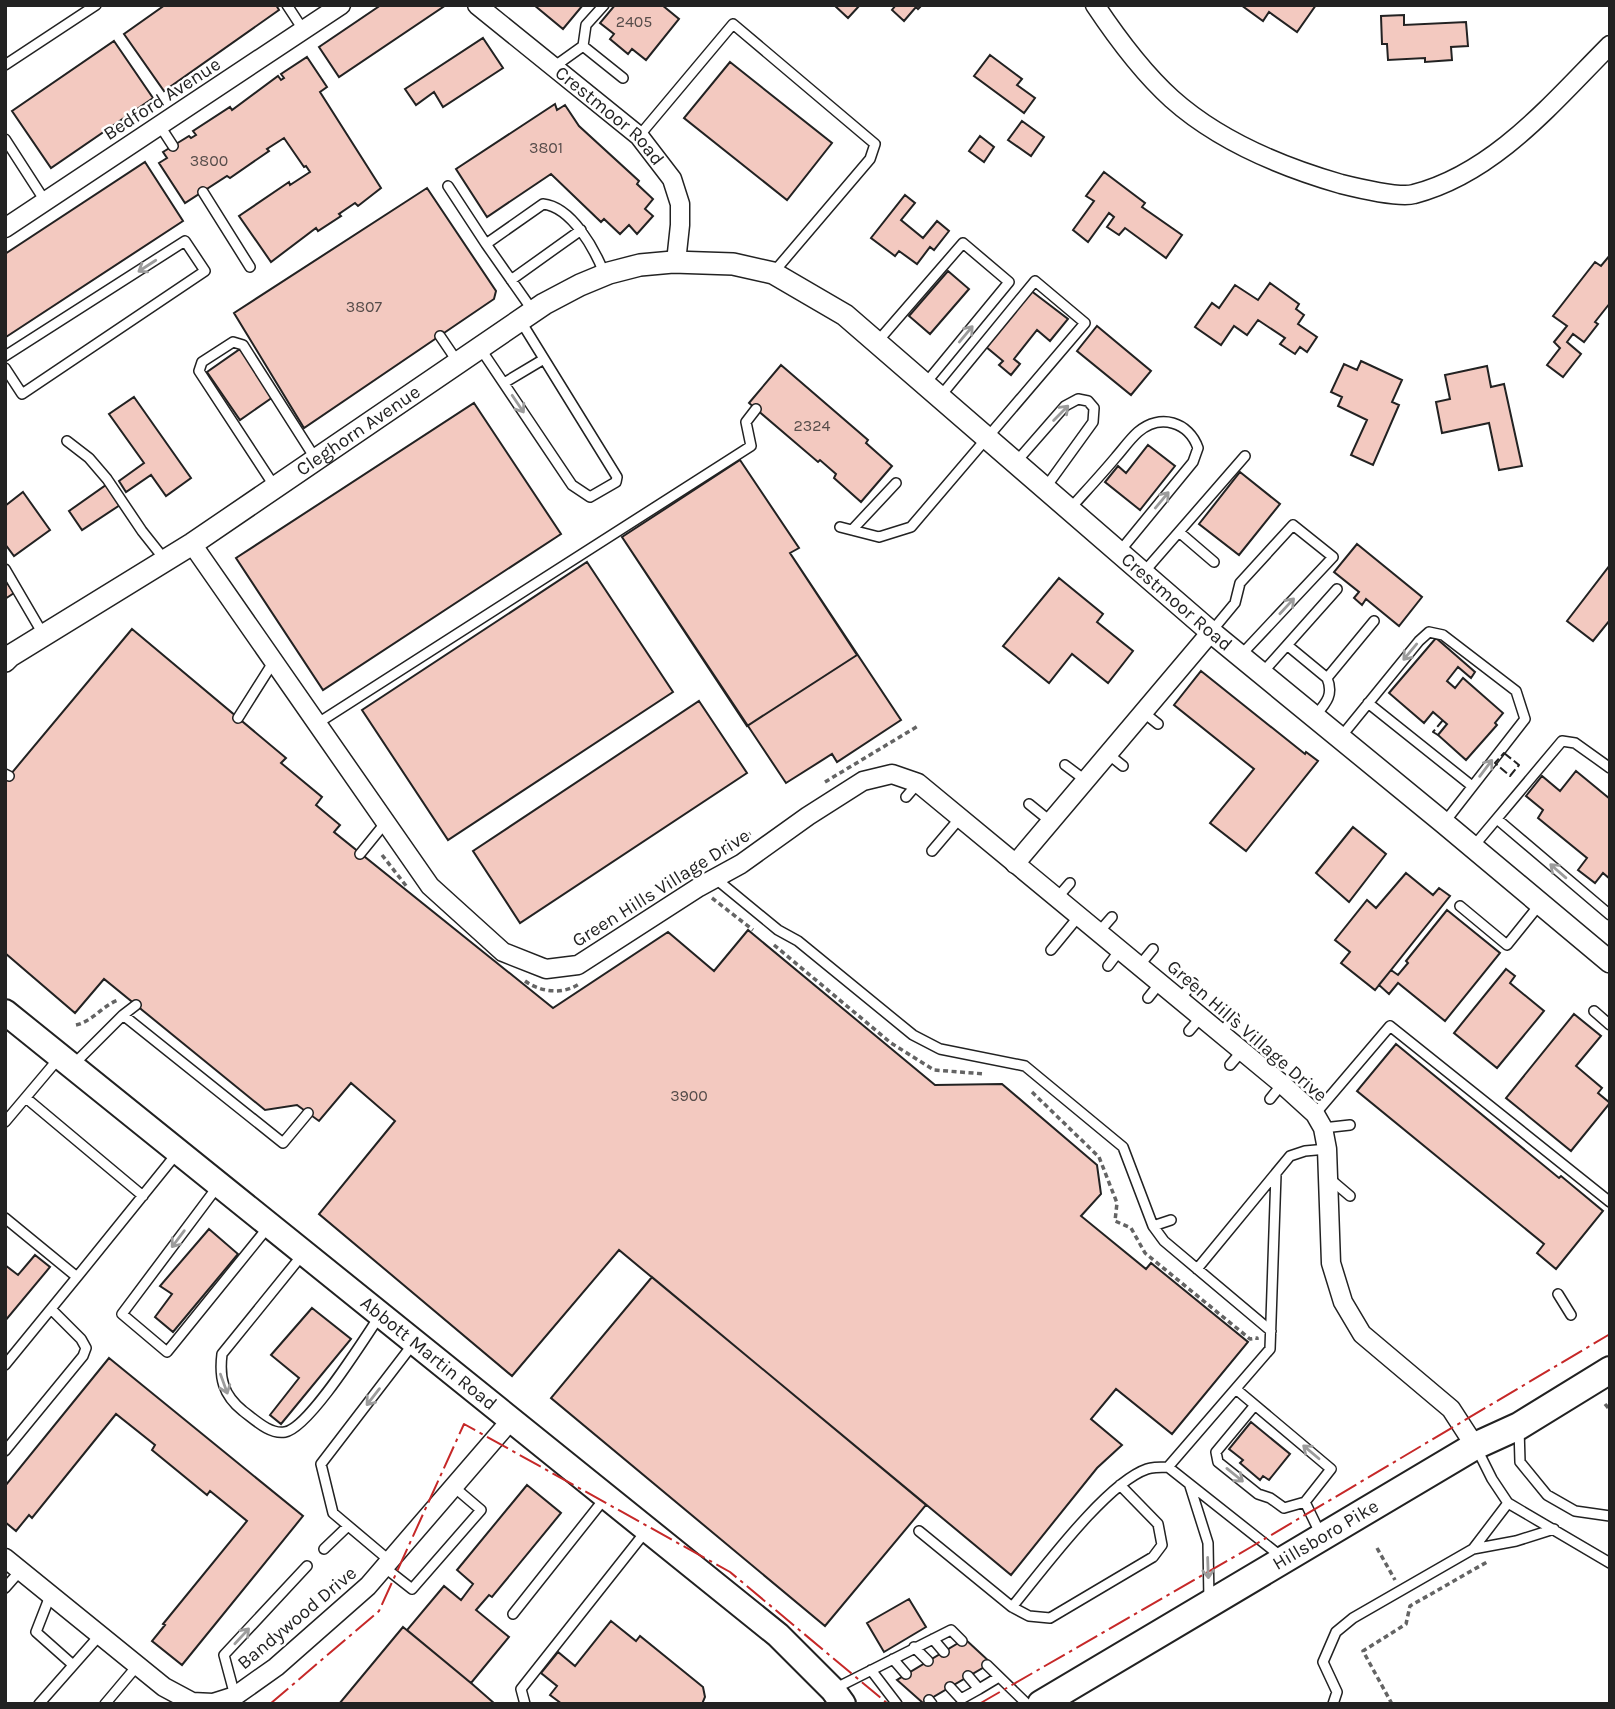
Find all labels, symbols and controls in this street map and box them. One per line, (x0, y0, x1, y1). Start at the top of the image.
house number: 2405 (616, 12, 652, 31)
street label: Bedford Avenue (99, 53, 225, 145)
street label: Crestmoor Road (550, 61, 669, 170)
house number: 3801 (529, 138, 563, 157)
house number: 3800 (190, 151, 228, 170)
one-way arrow (137, 259, 157, 273)
house number: 3807 (346, 297, 383, 316)
one-way arrow (959, 325, 974, 343)
street label: Cleghorn Avenue (292, 381, 424, 481)
one-way arrow (511, 394, 525, 414)
one-way arrow (1052, 404, 1069, 421)
house number: 2324 (794, 416, 831, 435)
one-way arrow (1155, 492, 1170, 510)
street label: Crestmoor Road (1117, 548, 1236, 656)
one-way arrow (1279, 597, 1295, 615)
one-way arrow (1402, 643, 1418, 661)
one-way arrow (1478, 760, 1493, 778)
street label: Green Hills Village Drive (568, 824, 754, 952)
one-way arrow (1549, 863, 1567, 879)
street label: Green Hills Village Drive (1162, 955, 1332, 1107)
house number: 3900 (670, 1086, 708, 1105)
one-way arrow (171, 1230, 186, 1248)
street label: Abbott Martin Road (356, 1292, 501, 1415)
one-way arrow (219, 1372, 231, 1394)
one-way arrow (365, 1387, 380, 1405)
one-way arrow (1302, 1444, 1320, 1460)
one-way arrow (1225, 1468, 1243, 1483)
street label: Hillsboro Pike (1269, 1495, 1382, 1575)
one-way arrow (1202, 1556, 1215, 1579)
street label: Bandywood Drive (233, 1562, 361, 1674)
one-way arrow (233, 1628, 250, 1645)

